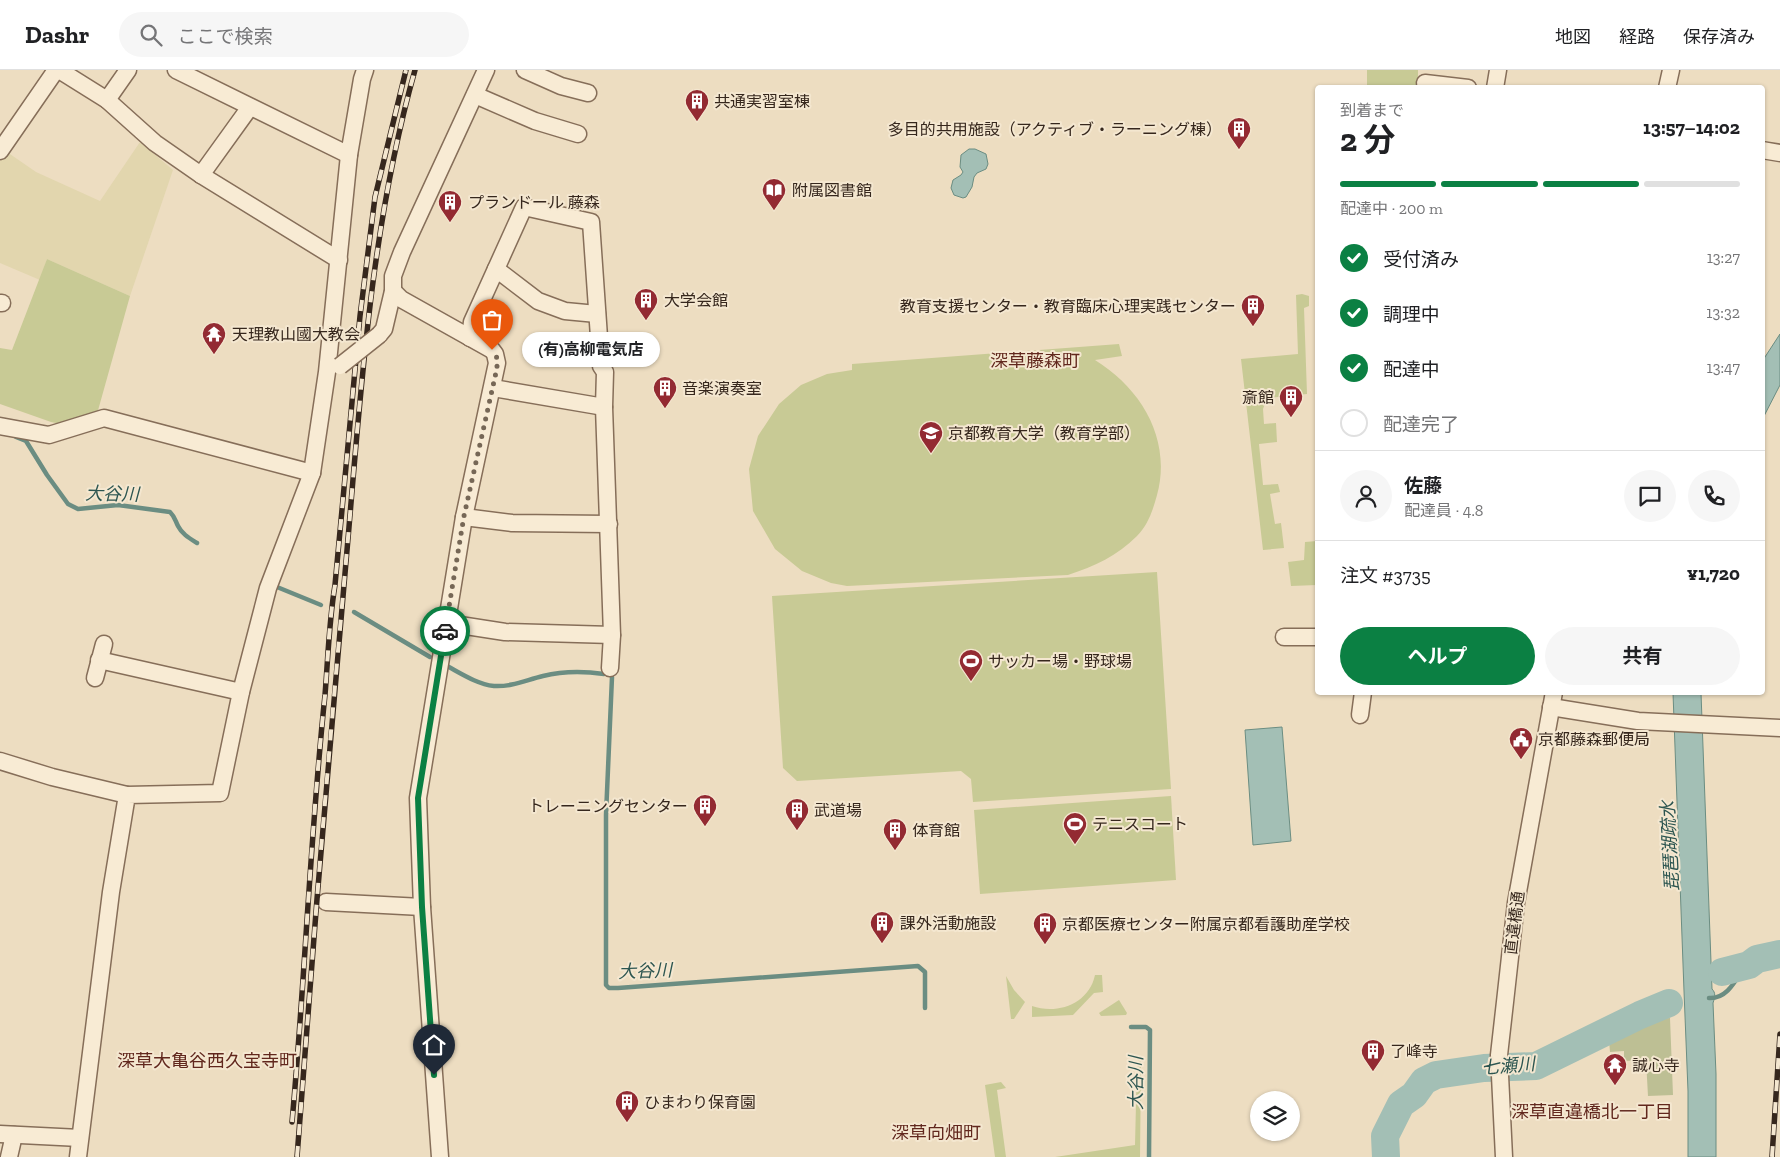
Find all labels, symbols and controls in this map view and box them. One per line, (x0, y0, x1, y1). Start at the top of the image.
search box (119, 12, 469, 57)
text: Dashr (25, 20, 89, 49)
icon: search (137, 21, 165, 49)
text: ここで検索 (177, 25, 272, 48)
text: 地図 (1555, 26, 1591, 48)
text: 経路 (1619, 26, 1655, 48)
text: 保存済み (1683, 26, 1755, 48)
building icon: 共通実習室棟 (684, 88, 710, 122)
place label: 共通実習室棟 (714, 92, 810, 111)
text: 到着まで (1340, 101, 1404, 120)
building icon: 多目的共用施設（アクティブ・ラーニング棟） (1226, 116, 1252, 150)
text: 13:57–14:02 (1643, 116, 1740, 139)
place label: 多目的共用施設（アクティブ・ラーニング棟） (888, 120, 1222, 139)
text: 2 分 (1340, 121, 1395, 159)
library icon: 附属図書館 (761, 177, 787, 211)
place label: 附属図書館 (792, 181, 872, 200)
building icon: プランドール 藤森 (437, 189, 463, 223)
place label: プランドール 藤森 (468, 193, 600, 212)
text: 配達中 · 200 m (1340, 199, 1443, 218)
icon: check (1340, 244, 1368, 272)
text: 受付済み (1383, 248, 1459, 271)
text: 13:27 (1707, 248, 1740, 267)
building icon: 大学会館 (633, 287, 659, 321)
place label: 大学会館 (664, 291, 728, 310)
building icon: 教育支援センター・教育臨床心理実践センター (1240, 293, 1266, 327)
place label: 教育支援センター・教育臨床心理実践センター (900, 297, 1236, 316)
pin (471, 299, 513, 350)
icon: check (1340, 299, 1368, 327)
text: 調理中 (1383, 303, 1440, 326)
text: 13:32 (1706, 303, 1740, 322)
icon: bag (478, 306, 506, 334)
temple icon: 天理教山國大教会 (201, 321, 227, 355)
place label: 天理教山國大教会 (232, 325, 360, 344)
callout: (有)高柳電気店 (522, 332, 660, 368)
text: (有)高柳電気店 (538, 340, 644, 359)
district label: 深草藤森町 (990, 350, 1080, 372)
icon: check (1340, 354, 1368, 382)
text: 配達中 (1383, 358, 1440, 381)
text: 13:47 (1707, 358, 1740, 377)
building icon: 音楽演奏室 (652, 375, 678, 409)
place label: 音楽演奏室 (682, 379, 762, 398)
building icon: 斎館 (1278, 384, 1304, 418)
place label: 斎館 (1242, 388, 1274, 407)
text: 配達完了 (1383, 413, 1459, 436)
school or university icon: 京都教育大学（教育学部） (918, 420, 944, 454)
place label: 京都教育大学（教育学部） (948, 424, 1140, 443)
button: person (1340, 470, 1392, 522)
button: chat (1624, 470, 1676, 522)
button: phone (1688, 470, 1740, 522)
text: 佐藤 (1404, 474, 1442, 497)
water label: 大谷川 (85, 483, 141, 506)
text: 配達員 · 4.8 (1404, 501, 1483, 520)
text: ¥1,720 (1687, 562, 1740, 585)
text: 注文 #3735 (1340, 564, 1431, 587)
courier (420, 606, 470, 656)
icon: car (431, 617, 459, 645)
button: ヘルプ (1340, 627, 1535, 685)
button: 共有 (1545, 627, 1740, 685)
sports icon: サッカー場・野球場 (958, 648, 984, 682)
place label: サッカー場・野球場 (988, 652, 1132, 671)
public building icon: 京都藤森郵便局 (1508, 726, 1534, 760)
place label: 京都藤森郵便局 (1538, 730, 1650, 749)
building icon: トレーニングセンター (692, 793, 718, 827)
place label: トレーニングセンター (528, 797, 688, 816)
building icon: 武道場 (784, 797, 810, 831)
water label: 琵琶湖疏水 (1657, 798, 1683, 892)
place label: 武道場 (814, 801, 862, 820)
sports icon: テニスコート (1062, 811, 1088, 845)
place label: テニスコート (1092, 815, 1188, 834)
building icon: 体育館 (882, 817, 908, 851)
place label: 体育館 (912, 821, 960, 840)
street label: 直違橋通 (1501, 890, 1528, 956)
building icon: 課外活動施設 (869, 910, 895, 944)
building icon: 京都医療センター附属京都看護助産学校 (1032, 911, 1058, 945)
place label: 課外活動施設 (900, 914, 996, 933)
place label: 京都医療センター附属京都看護助産学校 (1062, 915, 1350, 934)
water label: 大谷川 (618, 959, 674, 983)
pin (413, 1024, 455, 1075)
icon: home (420, 1031, 448, 1059)
building icon: 了峰寺 (1360, 1038, 1386, 1072)
place label: 了峰寺 (1390, 1042, 1438, 1061)
district label: 深草大亀谷西久宝寺町 (117, 1050, 297, 1072)
temple icon: 誠心寺 (1602, 1052, 1628, 1086)
water label: 七瀬川 (1480, 1053, 1538, 1079)
water label: 大谷川 (1125, 1054, 1147, 1110)
place label: 誠心寺 (1632, 1056, 1680, 1075)
building icon: ひまわり保育園 (614, 1089, 640, 1123)
map controls (1250, 1091, 1300, 1141)
button: layers (1250, 1091, 1300, 1141)
place label: ひまわり保育園 (644, 1093, 756, 1112)
district label: 深草直違橋北一丁目 (1511, 1101, 1673, 1123)
district label: 深草向畑町 (891, 1122, 981, 1144)

